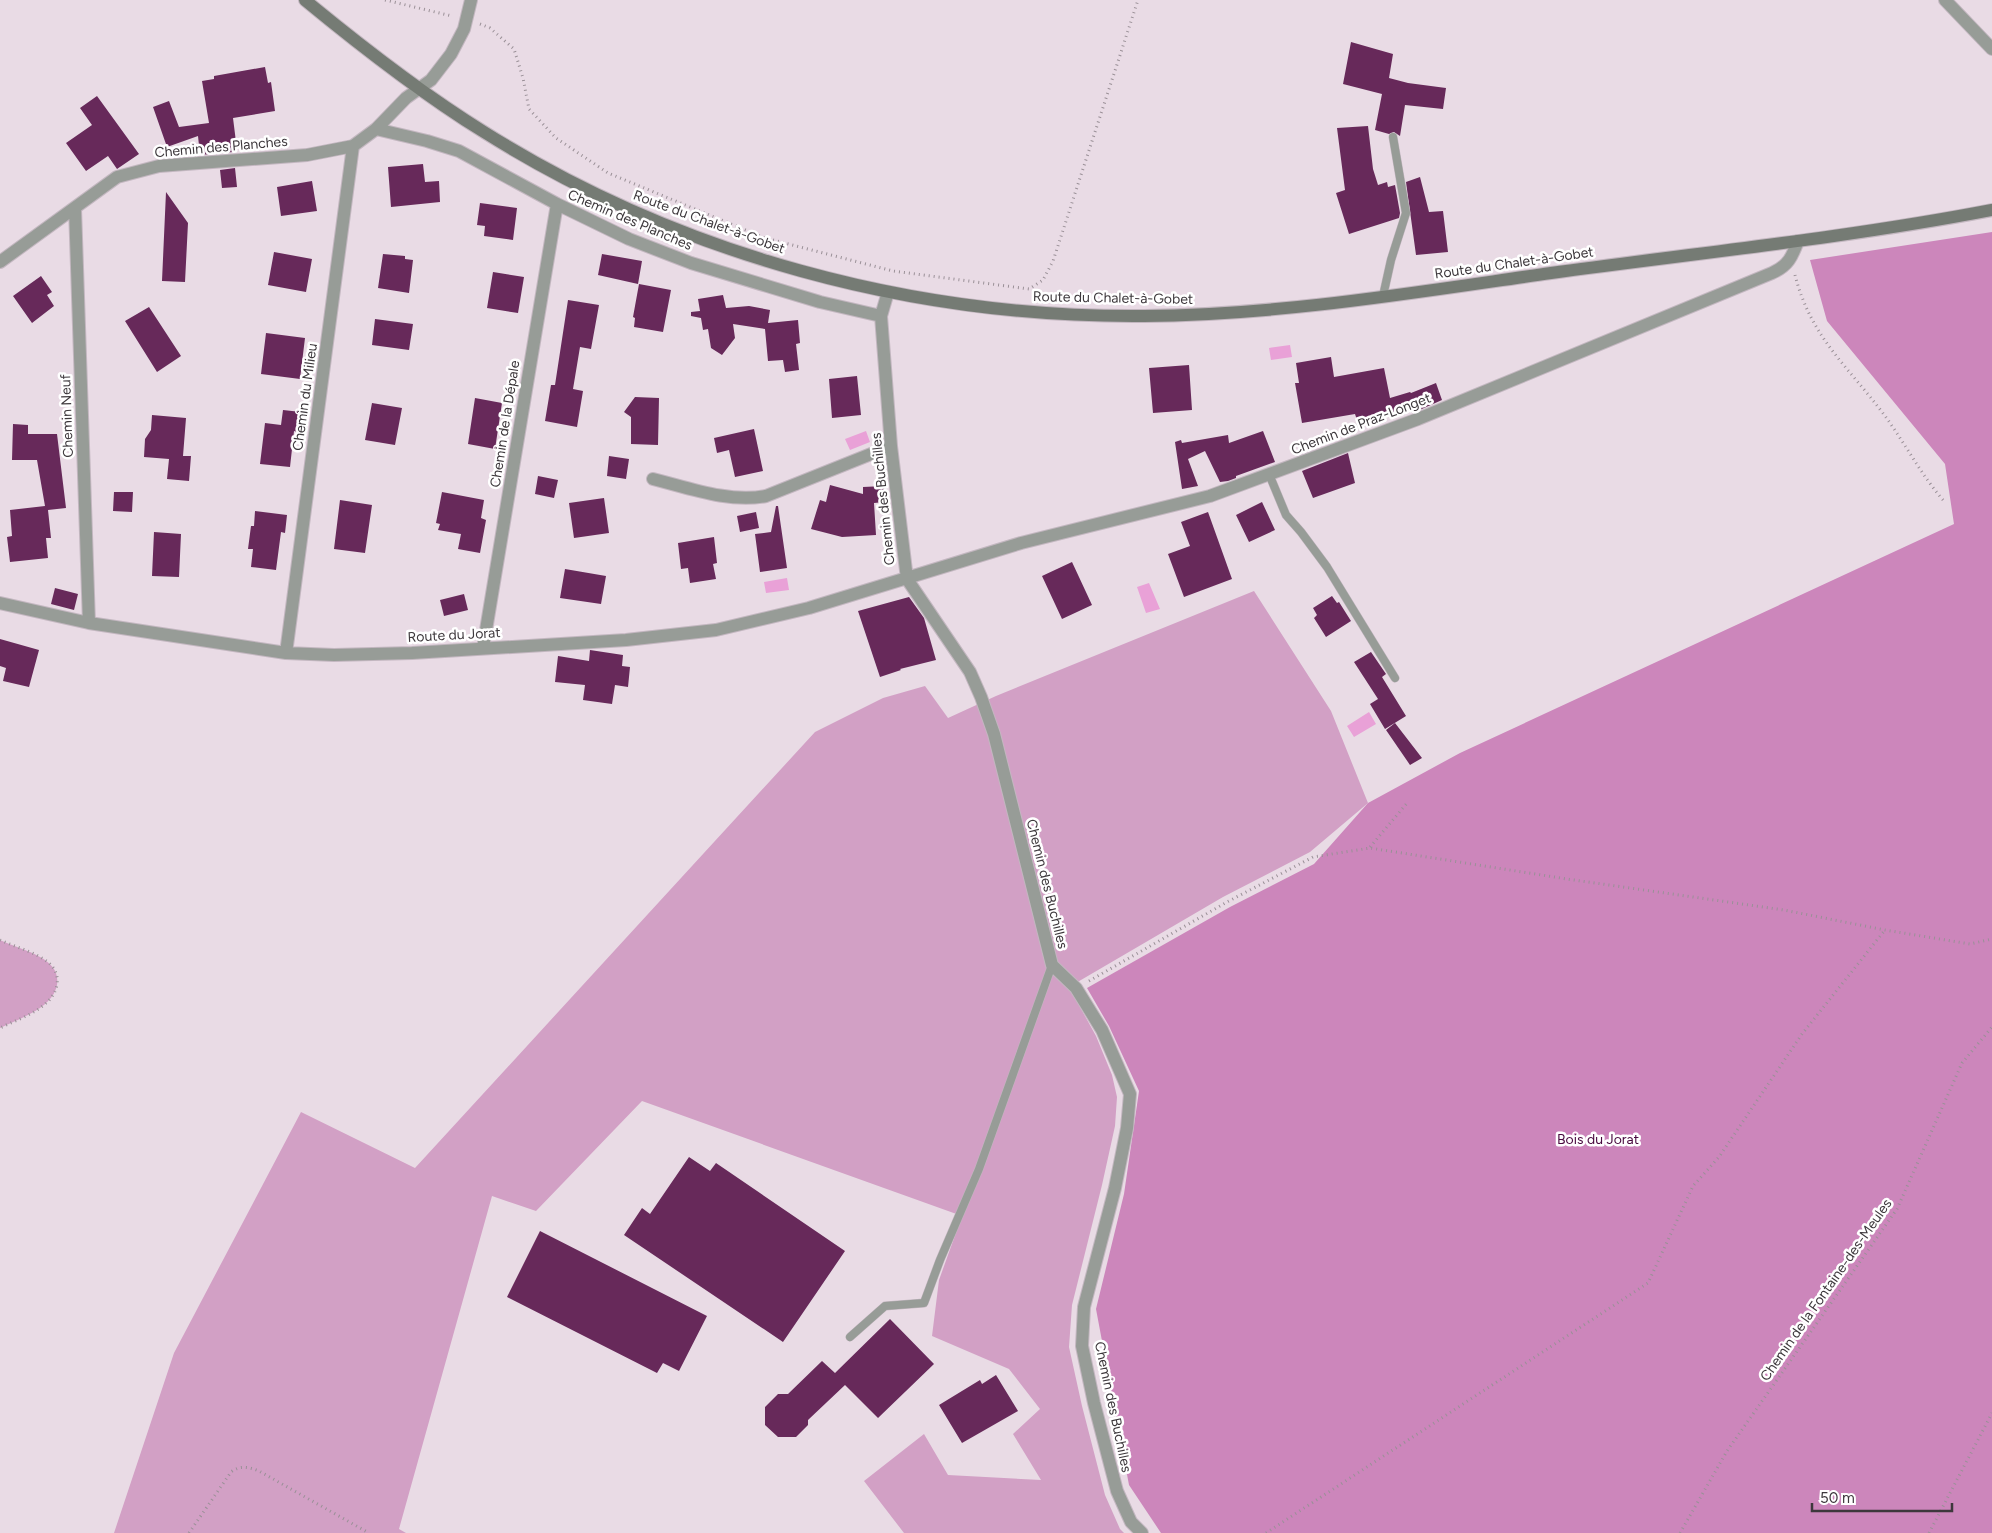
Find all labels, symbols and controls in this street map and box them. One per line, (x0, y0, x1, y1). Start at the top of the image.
street label: Chemin des Planches (154, 133, 288, 161)
street label: Chemin des Planches (565, 186, 695, 254)
street label: Route du Chalet-à-Gobet (631, 187, 787, 257)
street label: Route du Chalet-à-Gobet (1433, 243, 1595, 283)
street label: Route du Chalet-à-Gobet (1033, 288, 1193, 308)
street label: Chemin du Milieu (289, 342, 321, 452)
street label: Chemin de la Dépale (487, 359, 523, 489)
street label: Chemin Neuf (57, 373, 77, 458)
street label: Chemin de Praz-Longet (1289, 389, 1433, 459)
street label: Chemin des Buchilles (868, 432, 898, 566)
street label: Route du Jorat (407, 624, 501, 646)
street label: Chemin des Buchilles (1023, 817, 1071, 951)
park label: Bois du Jorat (1557, 1131, 1639, 1148)
street label: Chemin de la Fontaine-des-Meules (1756, 1196, 1896, 1384)
street label: Chemin des Buchilles (1091, 1340, 1135, 1474)
scale bar (1812, 1480, 1952, 1512)
text: 50 m (1820, 1489, 1855, 1507)

